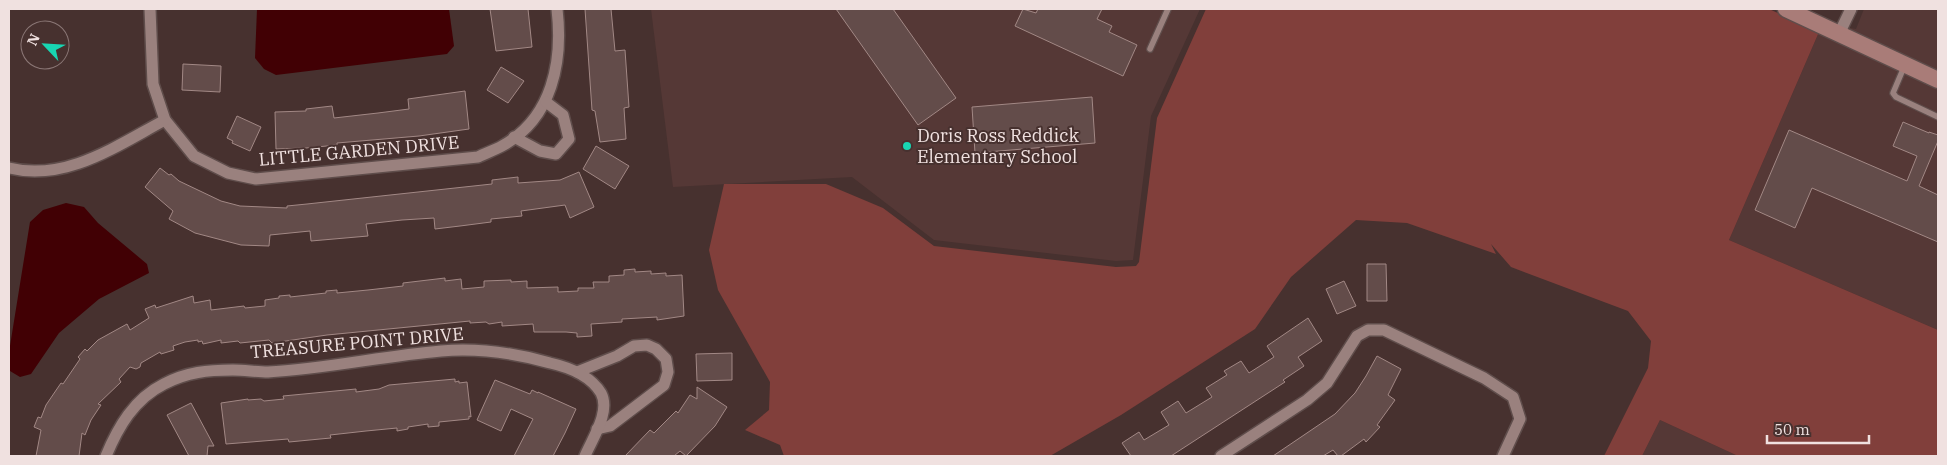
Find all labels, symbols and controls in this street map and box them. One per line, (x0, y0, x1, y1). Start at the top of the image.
north arrow (20, 20, 70, 70)
text: N (23, 31, 44, 48)
place label: Doris Ross Reddick Elementary School (917, 124, 1080, 168)
street label: LITTLE GARDEN DRIVE (258, 130, 460, 171)
marker: Doris Ross Reddick Elementary School (901, 140, 913, 152)
street label: TREASURE POINT DRIVE (249, 322, 465, 363)
scale bar (1767, 412, 1870, 444)
text: 50 m (1774, 420, 1810, 439)

